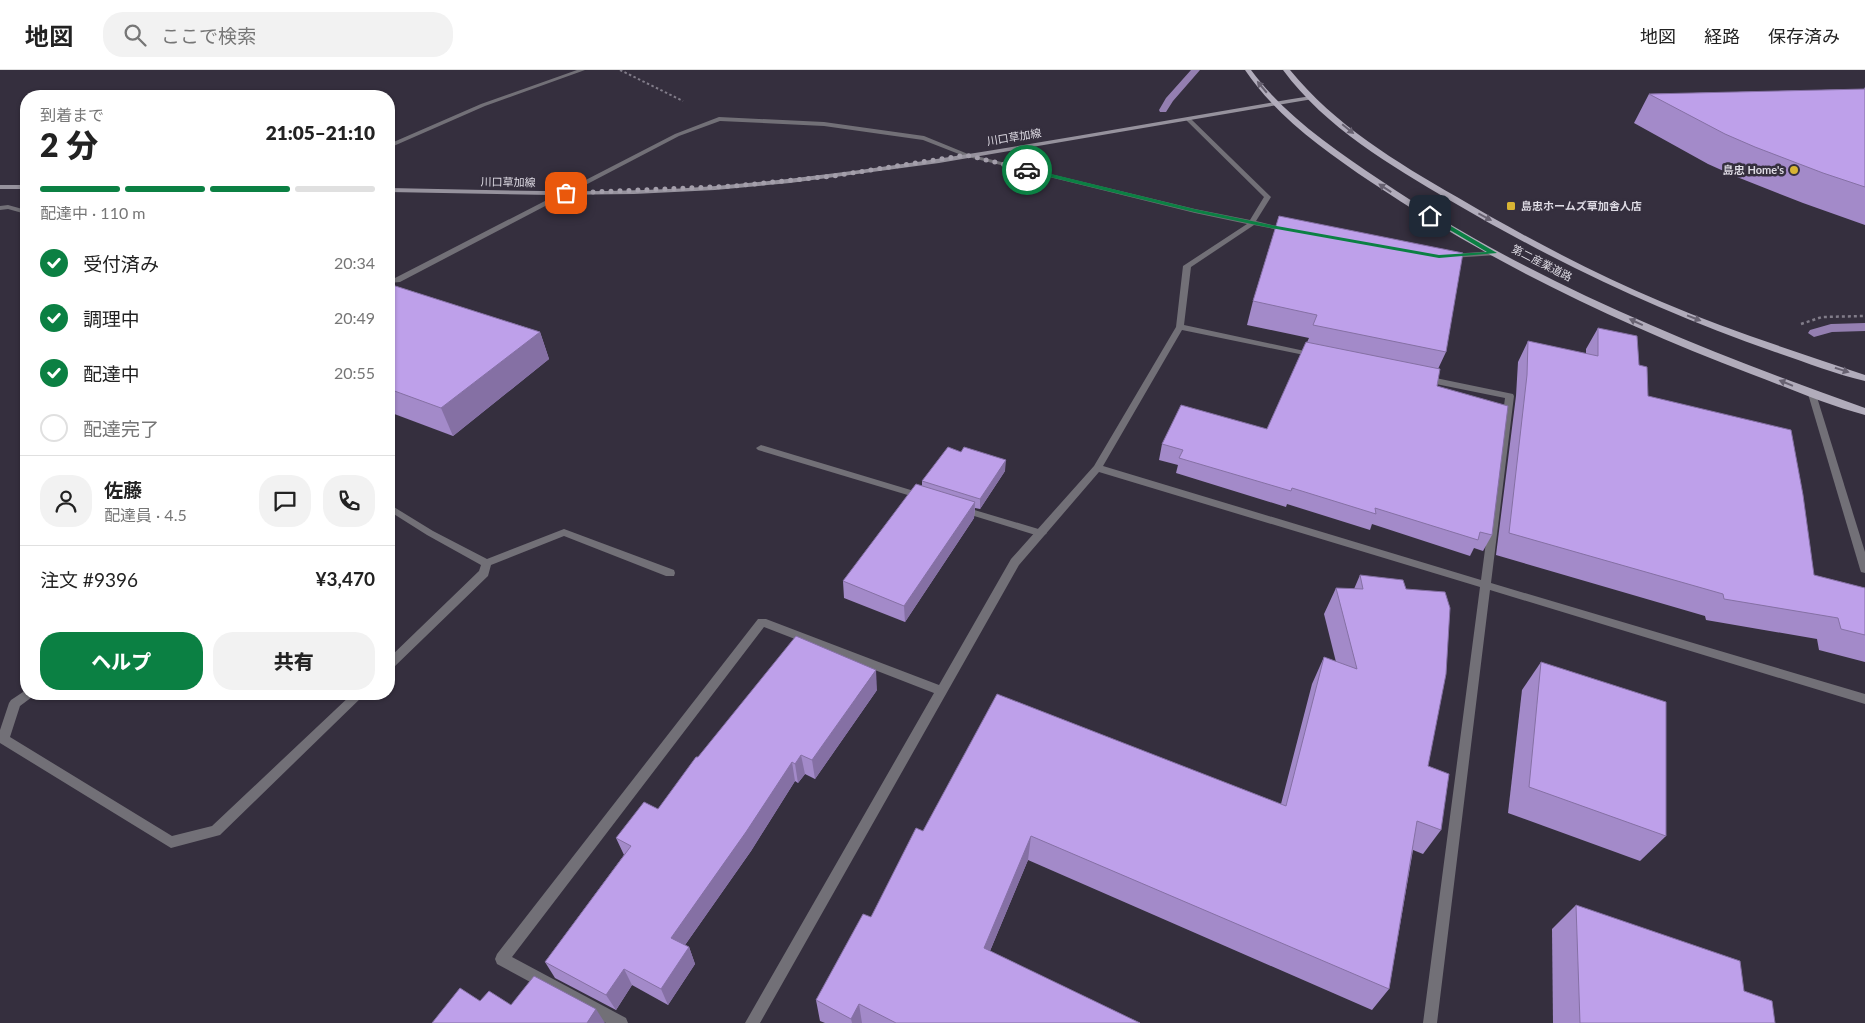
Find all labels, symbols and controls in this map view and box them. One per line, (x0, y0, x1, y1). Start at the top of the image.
search box (103, 12, 453, 57)
text: 地図 (25, 21, 73, 50)
icon: search (121, 21, 149, 49)
text: ここで検索 (161, 24, 256, 47)
text: 地図 (1640, 25, 1676, 47)
text: 経路 (1704, 25, 1740, 47)
text: 保存済み (1768, 25, 1840, 47)
one-way arrow (1256, 81, 1267, 94)
text: 到着まで (40, 105, 104, 124)
text: 21:05–21:10 (266, 121, 375, 144)
one-way arrow (1342, 124, 1355, 135)
text: 2 分 (40, 125, 98, 164)
street label: 川口草加線 (986, 126, 1042, 147)
courier (1002, 145, 1052, 195)
icon: car (1013, 156, 1041, 184)
place label: 島忠 Home's (1723, 163, 1784, 176)
marker: 島忠 Home's (1788, 164, 1800, 176)
pin (545, 172, 587, 214)
street label: 川口草加線 (480, 175, 536, 188)
icon: bag (552, 179, 580, 207)
one-way arrow (1378, 183, 1392, 192)
pin (1409, 195, 1451, 237)
place label: 島忠ホームズ草加舎人店 (1521, 199, 1642, 212)
marker: 島忠ホームズ草加舎人店 (1505, 200, 1517, 212)
icon: home (1416, 202, 1444, 230)
text: 配達中 · 110 m (40, 203, 145, 222)
one-way arrow (1478, 213, 1492, 221)
street label: 第二産業道路 (1510, 242, 1575, 283)
icon: check (40, 249, 68, 277)
text: 受付済み (83, 252, 159, 275)
text: 20:34 (334, 253, 375, 272)
icon: check (40, 304, 68, 332)
text: 調理中 (83, 307, 140, 330)
text: 20:49 (334, 308, 375, 327)
one-way arrow (1687, 314, 1702, 322)
one-way arrow (1629, 318, 1643, 326)
icon: check (40, 359, 68, 387)
text: 配達中 (83, 362, 140, 385)
text: 20:55 (334, 363, 375, 382)
one-way arrow (1834, 367, 1849, 374)
one-way arrow (1778, 379, 1793, 387)
text: 配達完了 (83, 417, 159, 440)
button: person (40, 475, 92, 527)
button: chat (259, 475, 311, 527)
button: phone (323, 475, 375, 527)
text: 佐藤 (104, 478, 142, 501)
text: 配達員 · 4.5 (104, 505, 187, 524)
text: ¥3,470 (315, 567, 375, 590)
text: 注文 #9396 (40, 568, 138, 591)
button: ヘルプ (40, 632, 203, 690)
button: 共有 (213, 632, 375, 690)

